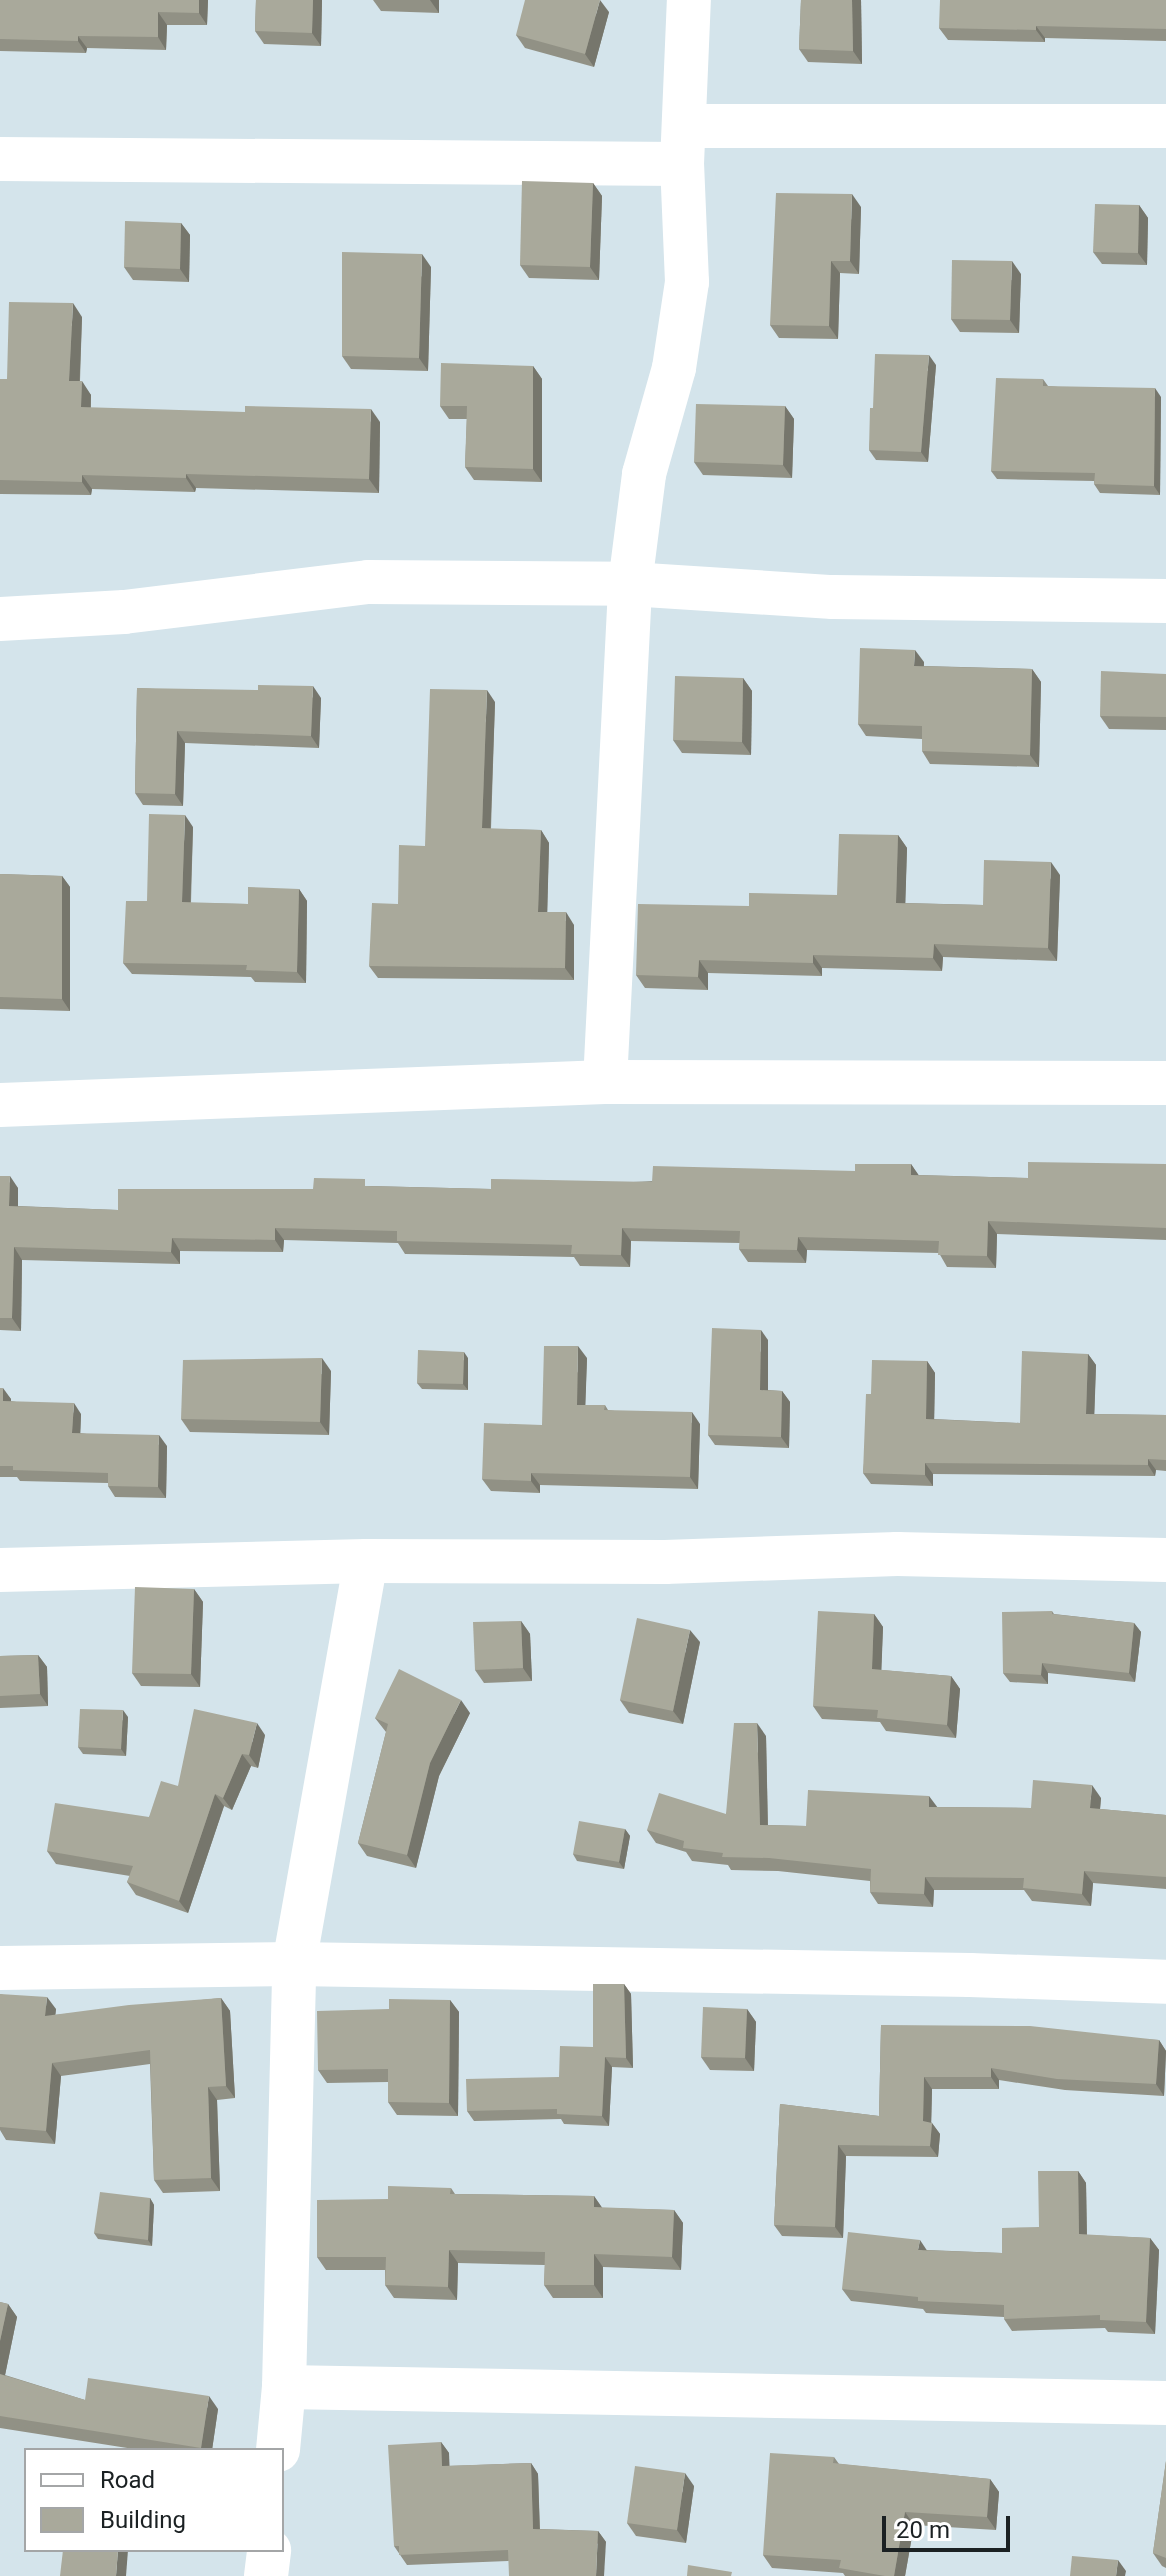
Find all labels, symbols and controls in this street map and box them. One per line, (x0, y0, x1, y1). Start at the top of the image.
legend (24, 2448, 284, 2552)
text: Road (100, 2466, 155, 2494)
scale bar (886, 2500, 1014, 2550)
text: Building (100, 2506, 186, 2534)
text: 20 m (896, 2516, 950, 2544)

